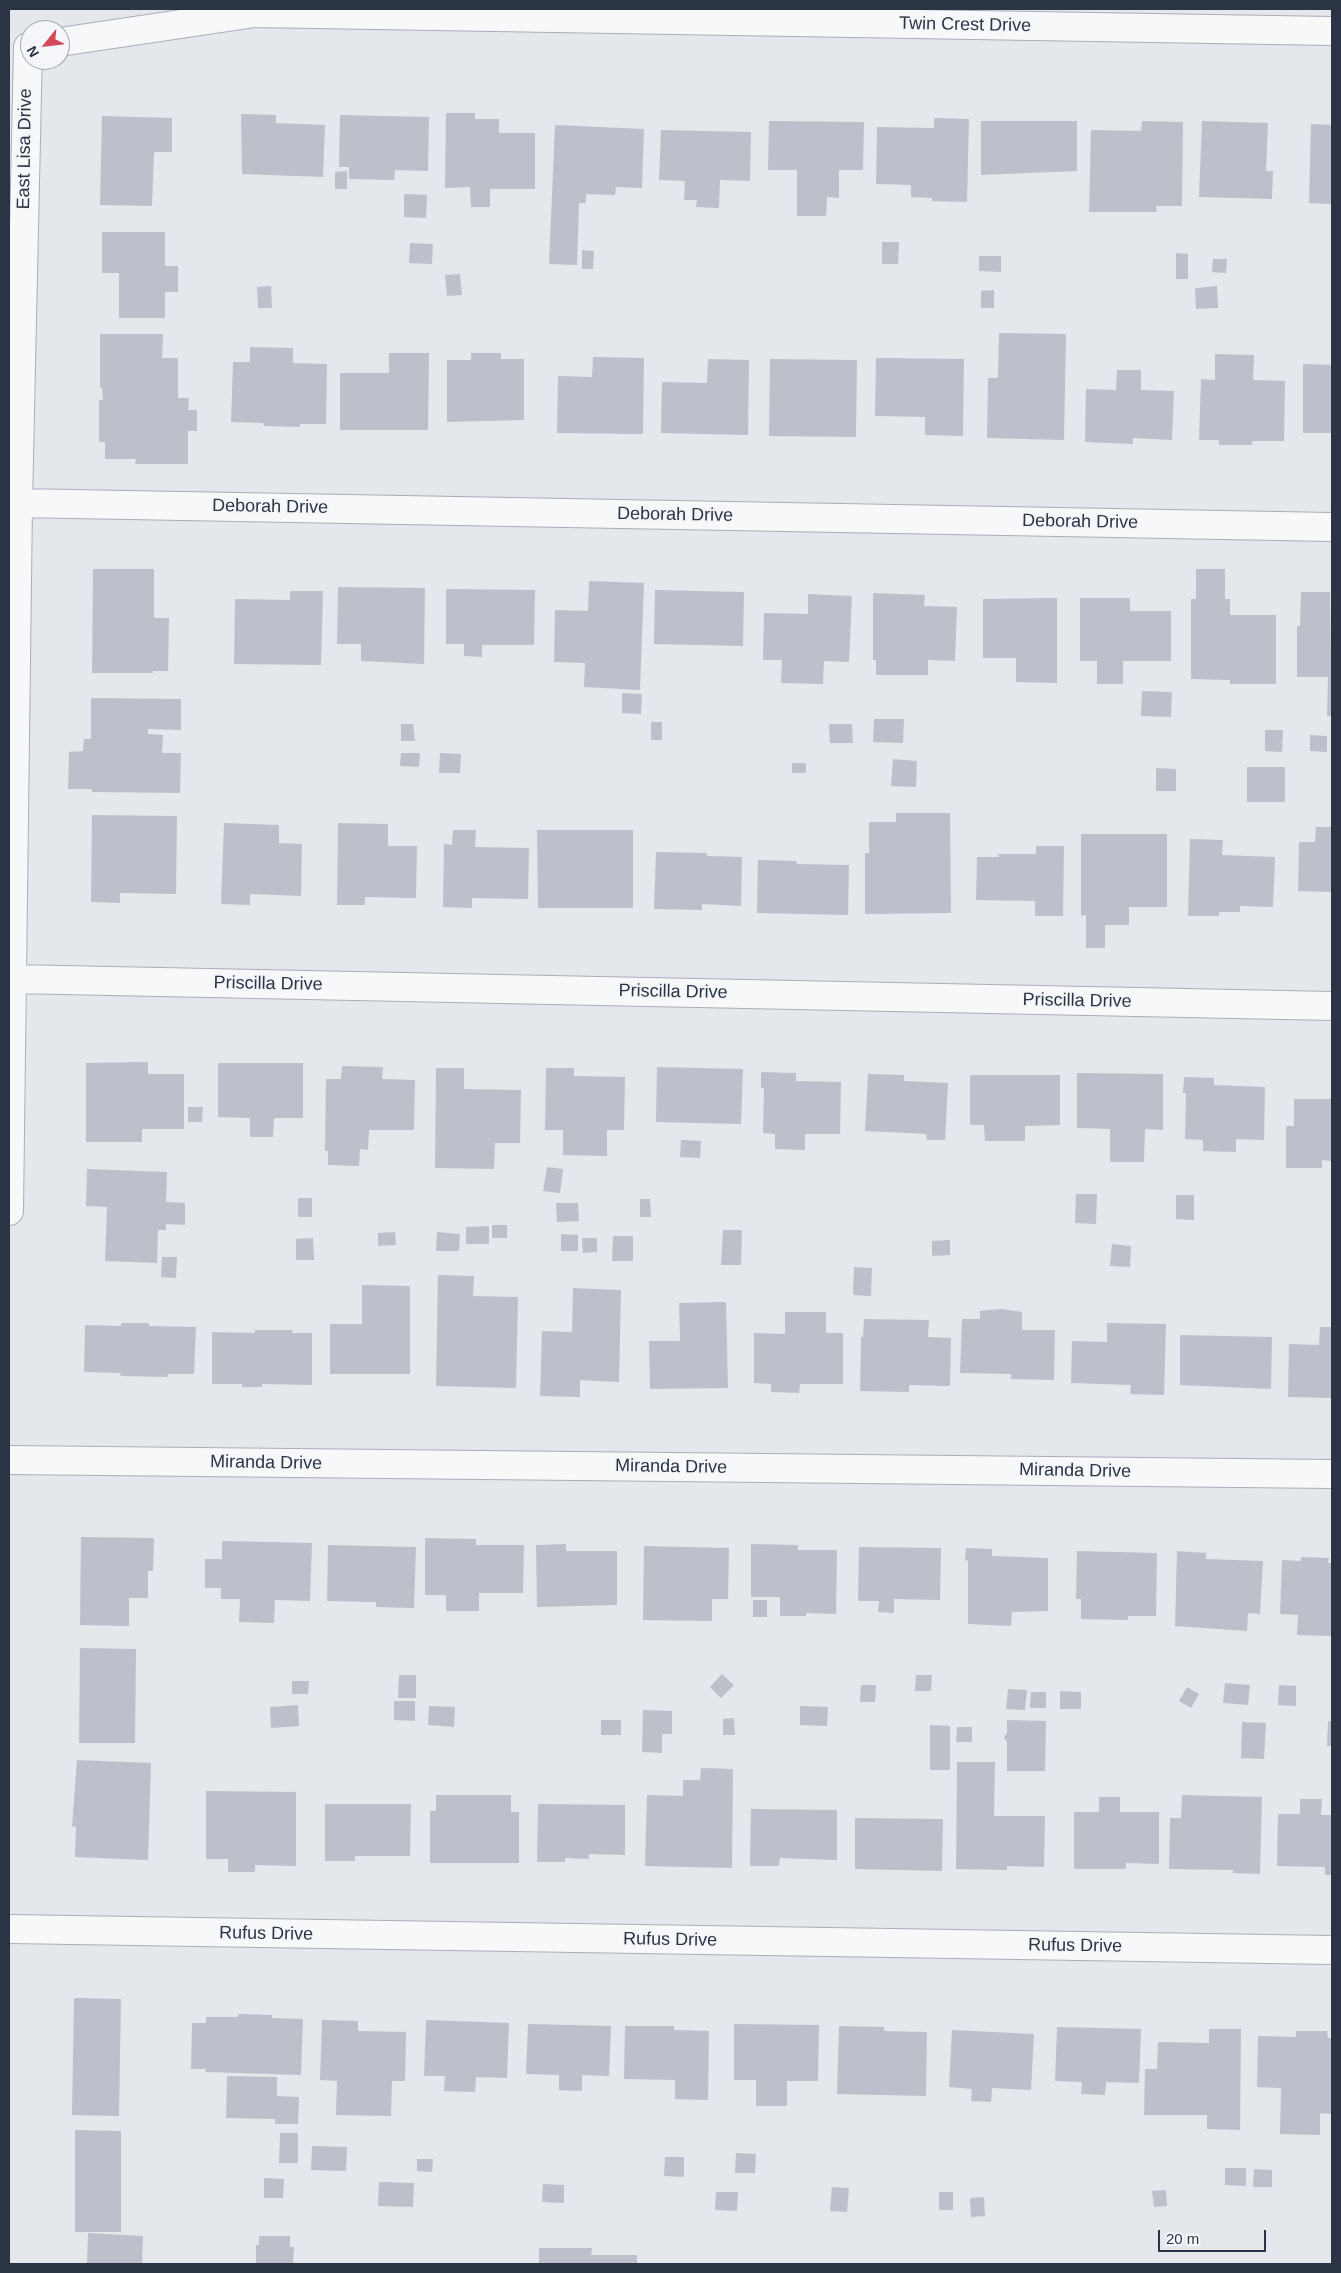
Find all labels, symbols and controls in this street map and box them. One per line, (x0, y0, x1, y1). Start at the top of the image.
street label: Twin Crest Drive (899, 13, 1031, 37)
north arrow (20, 20, 70, 70)
text: N (23, 43, 42, 60)
street label: East Lisa Drive (13, 88, 37, 210)
street label: Deborah Drive (212, 495, 328, 519)
street label: Deborah Drive (617, 503, 733, 527)
street label: Deborah Drive (1022, 510, 1138, 534)
street label: Priscilla Drive (213, 972, 323, 996)
street label: Priscilla Drive (618, 980, 728, 1004)
street label: Priscilla Drive (1022, 989, 1132, 1013)
street label: Miranda Drive (210, 1451, 322, 1475)
street label: Miranda Drive (615, 1455, 727, 1479)
street label: Miranda Drive (1019, 1459, 1131, 1483)
street label: Rufus Drive (219, 1922, 313, 1946)
street label: Rufus Drive (623, 1928, 717, 1952)
street label: Rufus Drive (1028, 1934, 1122, 1958)
scale bar (1161, 2220, 1268, 2252)
text: 20 m (1166, 2230, 1199, 2247)

